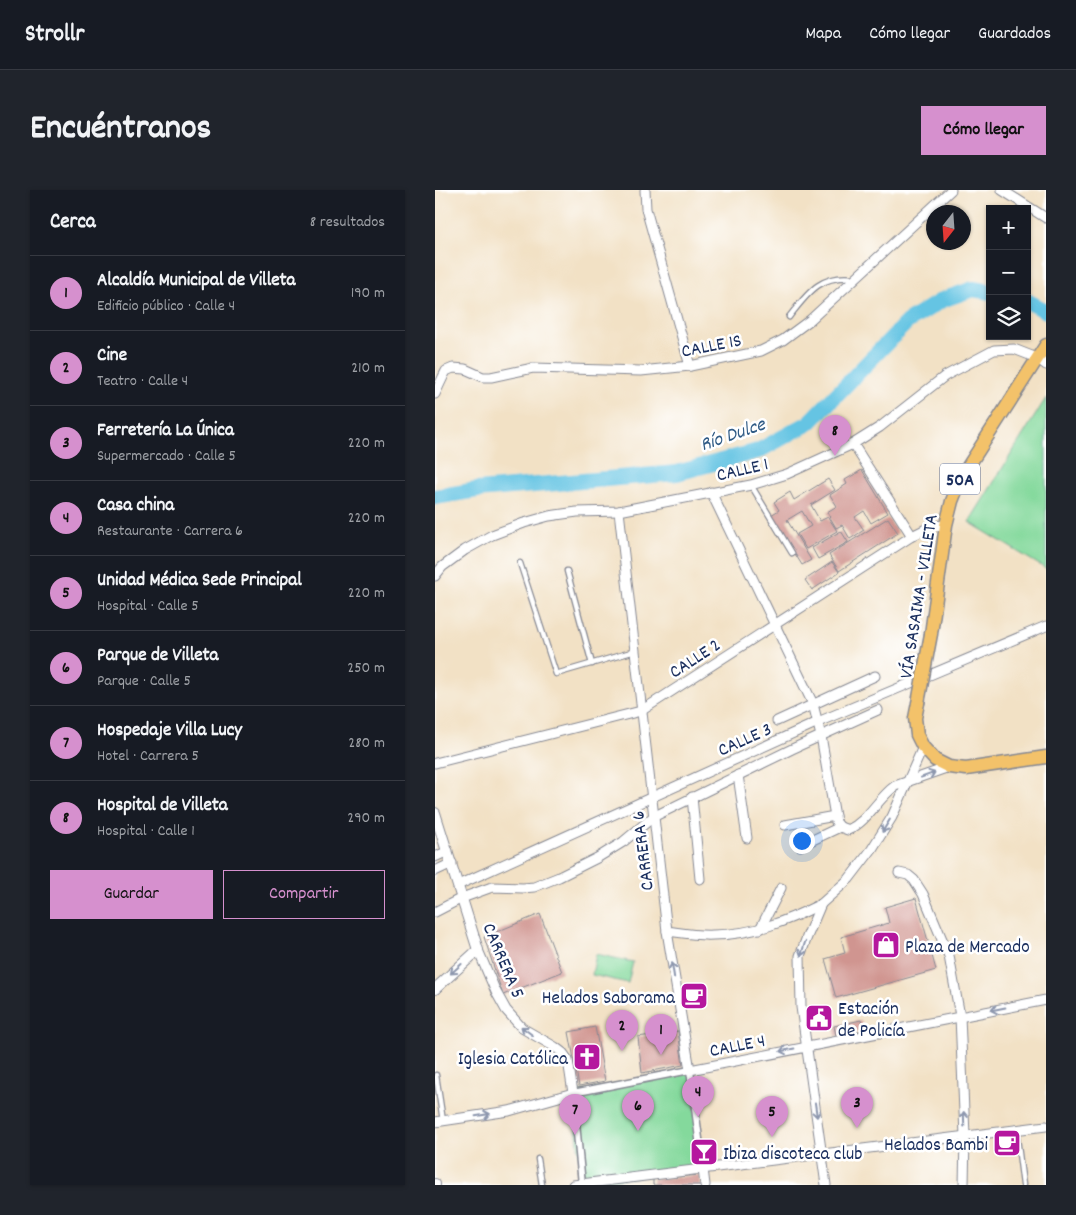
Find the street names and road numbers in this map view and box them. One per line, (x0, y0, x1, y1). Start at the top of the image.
street label: CALLE 1S (679, 328, 744, 366)
street label: CALLE 1 (714, 452, 771, 490)
road number: 50A (940, 464, 980, 494)
street label: VÍA SASAIMA - VILLETA (894, 512, 947, 681)
street label: CALLE 2 (665, 633, 727, 687)
street label: CALLE 3 (714, 717, 777, 765)
street label: CARRERA 6 (626, 809, 663, 892)
street label: CARRERA 5 (474, 919, 530, 1003)
street label: CALLE 4 (708, 1029, 768, 1066)

